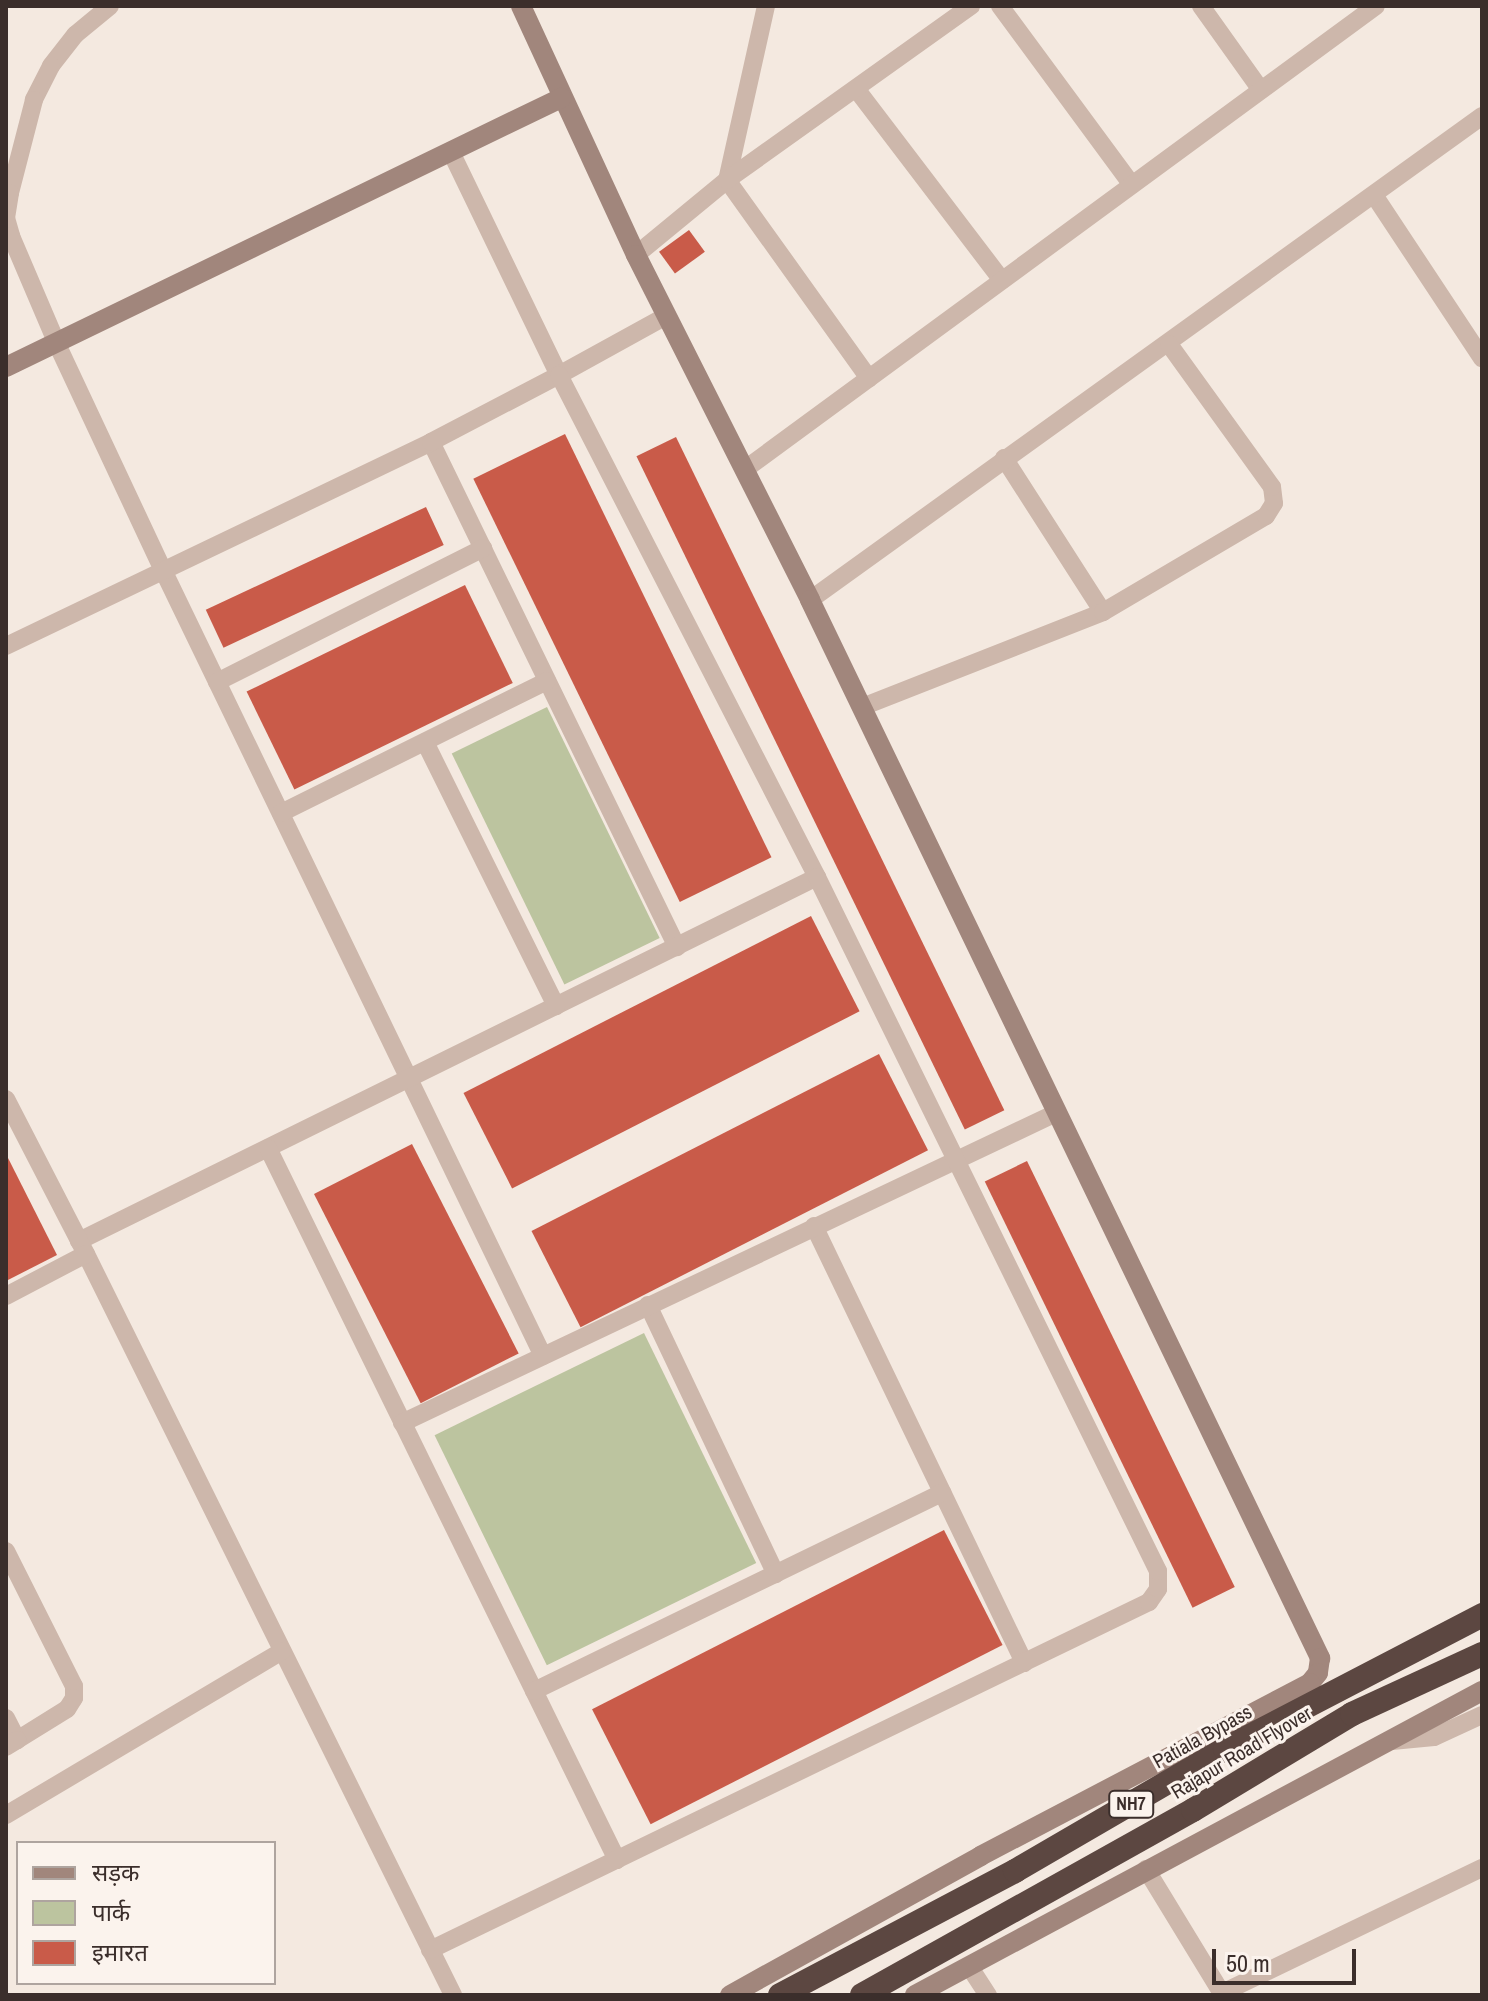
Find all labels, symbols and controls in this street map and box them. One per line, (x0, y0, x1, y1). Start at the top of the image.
street label: Patiala Bypass (1148, 1699, 1256, 1773)
street label: Rajapur Road Flyover (1166, 1701, 1316, 1803)
road number: NH7 (1107, 1790, 1155, 1818)
legend (16, 1841, 276, 1985)
text: सड़क (92, 1856, 140, 1888)
text: पार्क (92, 1896, 130, 1928)
scale bar (1216, 1933, 1360, 1983)
text: इमारत (92, 1936, 148, 1968)
text: 50 m (1226, 1947, 1270, 1979)

